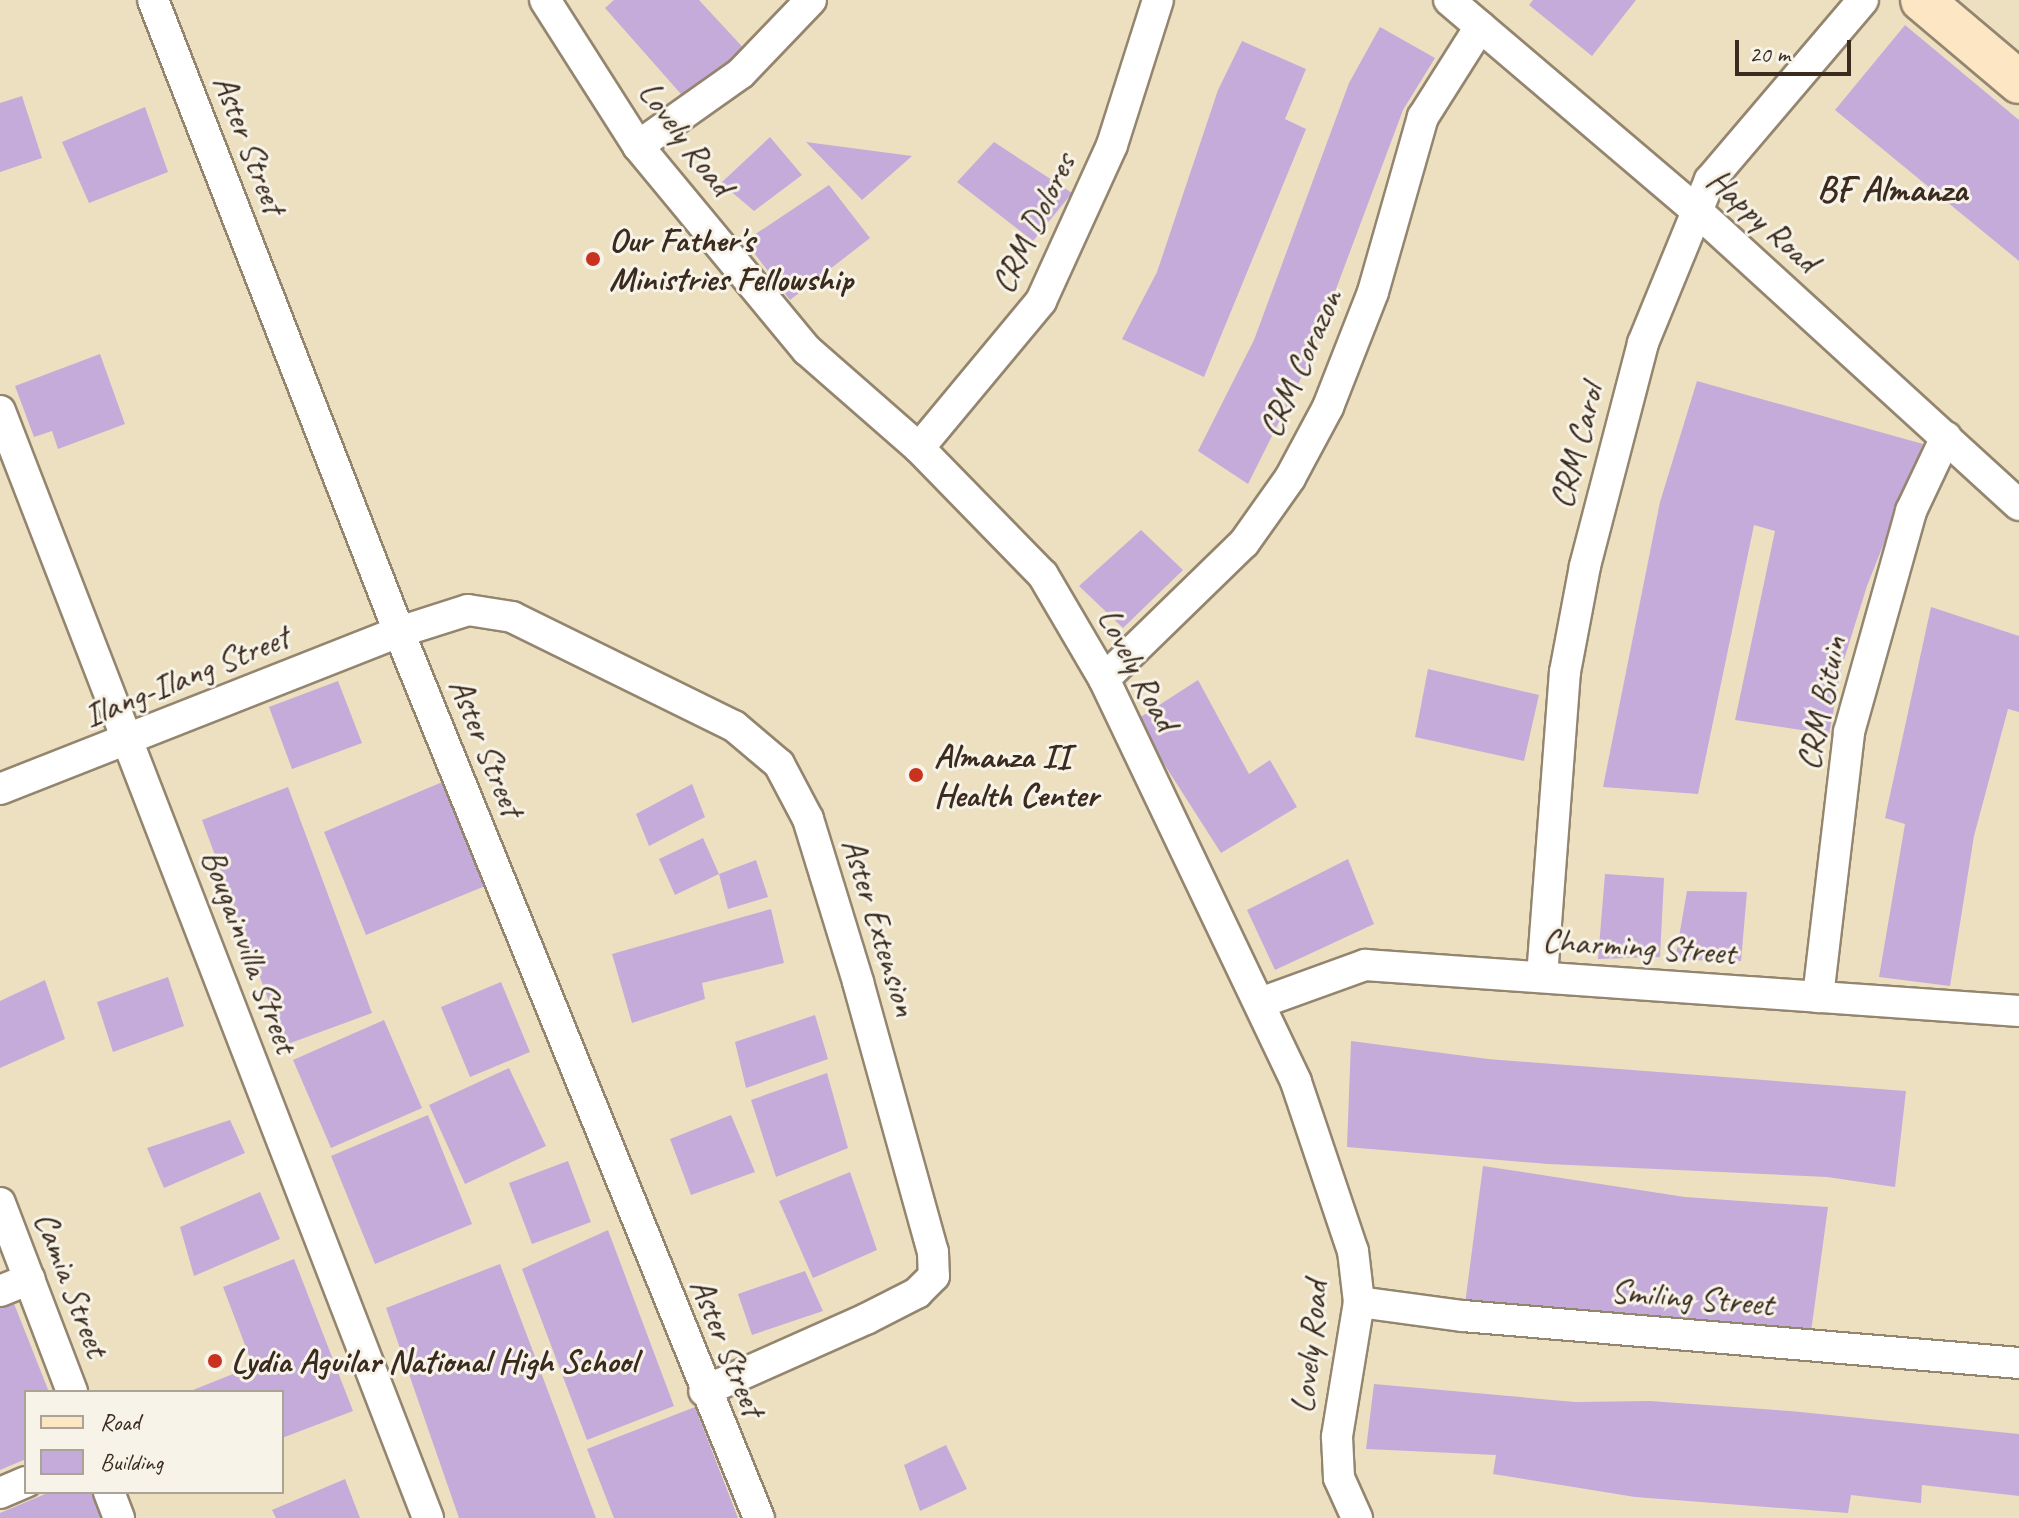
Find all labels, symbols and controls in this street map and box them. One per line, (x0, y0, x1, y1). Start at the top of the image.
scale bar (1739, 24, 1855, 74)
text: 20 m (1749, 39, 1790, 69)
street label: Aster Street (205, 69, 295, 219)
street label: Lovely Road (630, 73, 742, 203)
street label: CRM Dolores (982, 147, 1084, 299)
street label: Happy Road (1699, 159, 1827, 281)
district label: BF Almanza (1817, 168, 1967, 212)
place label: Our Father's Ministries Fellowship (609, 219, 853, 298)
marker: Our Father's Ministries Fellowship (584, 250, 602, 268)
street label: CRM Corazon (1249, 283, 1351, 443)
street label: CRM Carol (1540, 380, 1612, 512)
street label: Lovely Road (1089, 601, 1187, 737)
street label: Ilang-Ilang Street (77, 616, 295, 736)
street label: CRM Bituin (1787, 633, 1855, 773)
street label: Aster Street (441, 672, 533, 822)
place label: Almanza II Health Center (934, 735, 1098, 814)
marker: Almanza II Health Center (905, 764, 927, 786)
street label: Aster Extension (834, 833, 926, 1021)
street label: Bougainvilla Street (192, 843, 308, 1059)
street label: Charming Street (1541, 919, 1737, 973)
street label: Camia Street (26, 1205, 118, 1363)
street label: Smiling Street (1609, 1270, 1775, 1324)
street label: Aster Street (682, 1272, 774, 1422)
street label: Lovely Road (1282, 1280, 1336, 1414)
place label: Lydia Aguilar National High School (231, 1341, 638, 1381)
marker: Lydia Aguilar National High School (206, 1352, 224, 1370)
legend (24, 1390, 284, 1494)
text: Road (100, 1407, 140, 1437)
text: Building (100, 1447, 163, 1477)

